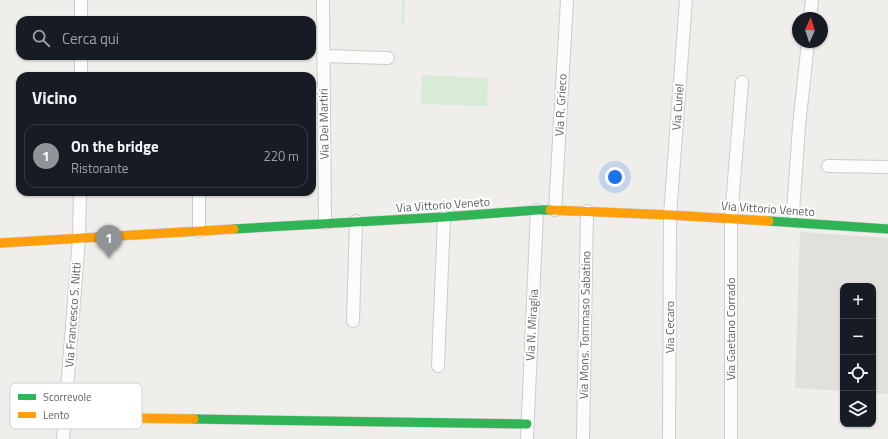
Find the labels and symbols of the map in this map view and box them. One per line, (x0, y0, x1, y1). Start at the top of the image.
north arrow (792, 12, 828, 48)
street label: Via R. Grieco (549, 73, 572, 137)
street label: Via Curiel (666, 83, 689, 131)
street label: Via Dei Martiri (313, 88, 334, 160)
your location (605, 167, 625, 187)
street label: Via Vittorio Veneto (395, 192, 491, 217)
street label: Via Vittorio Veneto (720, 196, 816, 221)
pin: 1 (96, 225, 122, 258)
street label: Via Mons. Tommaso Sabatino (574, 251, 595, 399)
street label: Via Francesco S. Nitti (59, 262, 86, 368)
street label: Via Gaetano Corrado (721, 277, 740, 381)
street label: Via N. Miraglia (520, 288, 543, 361)
street label: Via Cecaro (660, 301, 679, 353)
legend (10, 383, 142, 429)
text: Scorrevole (43, 389, 92, 405)
text: Lento (43, 407, 70, 423)

